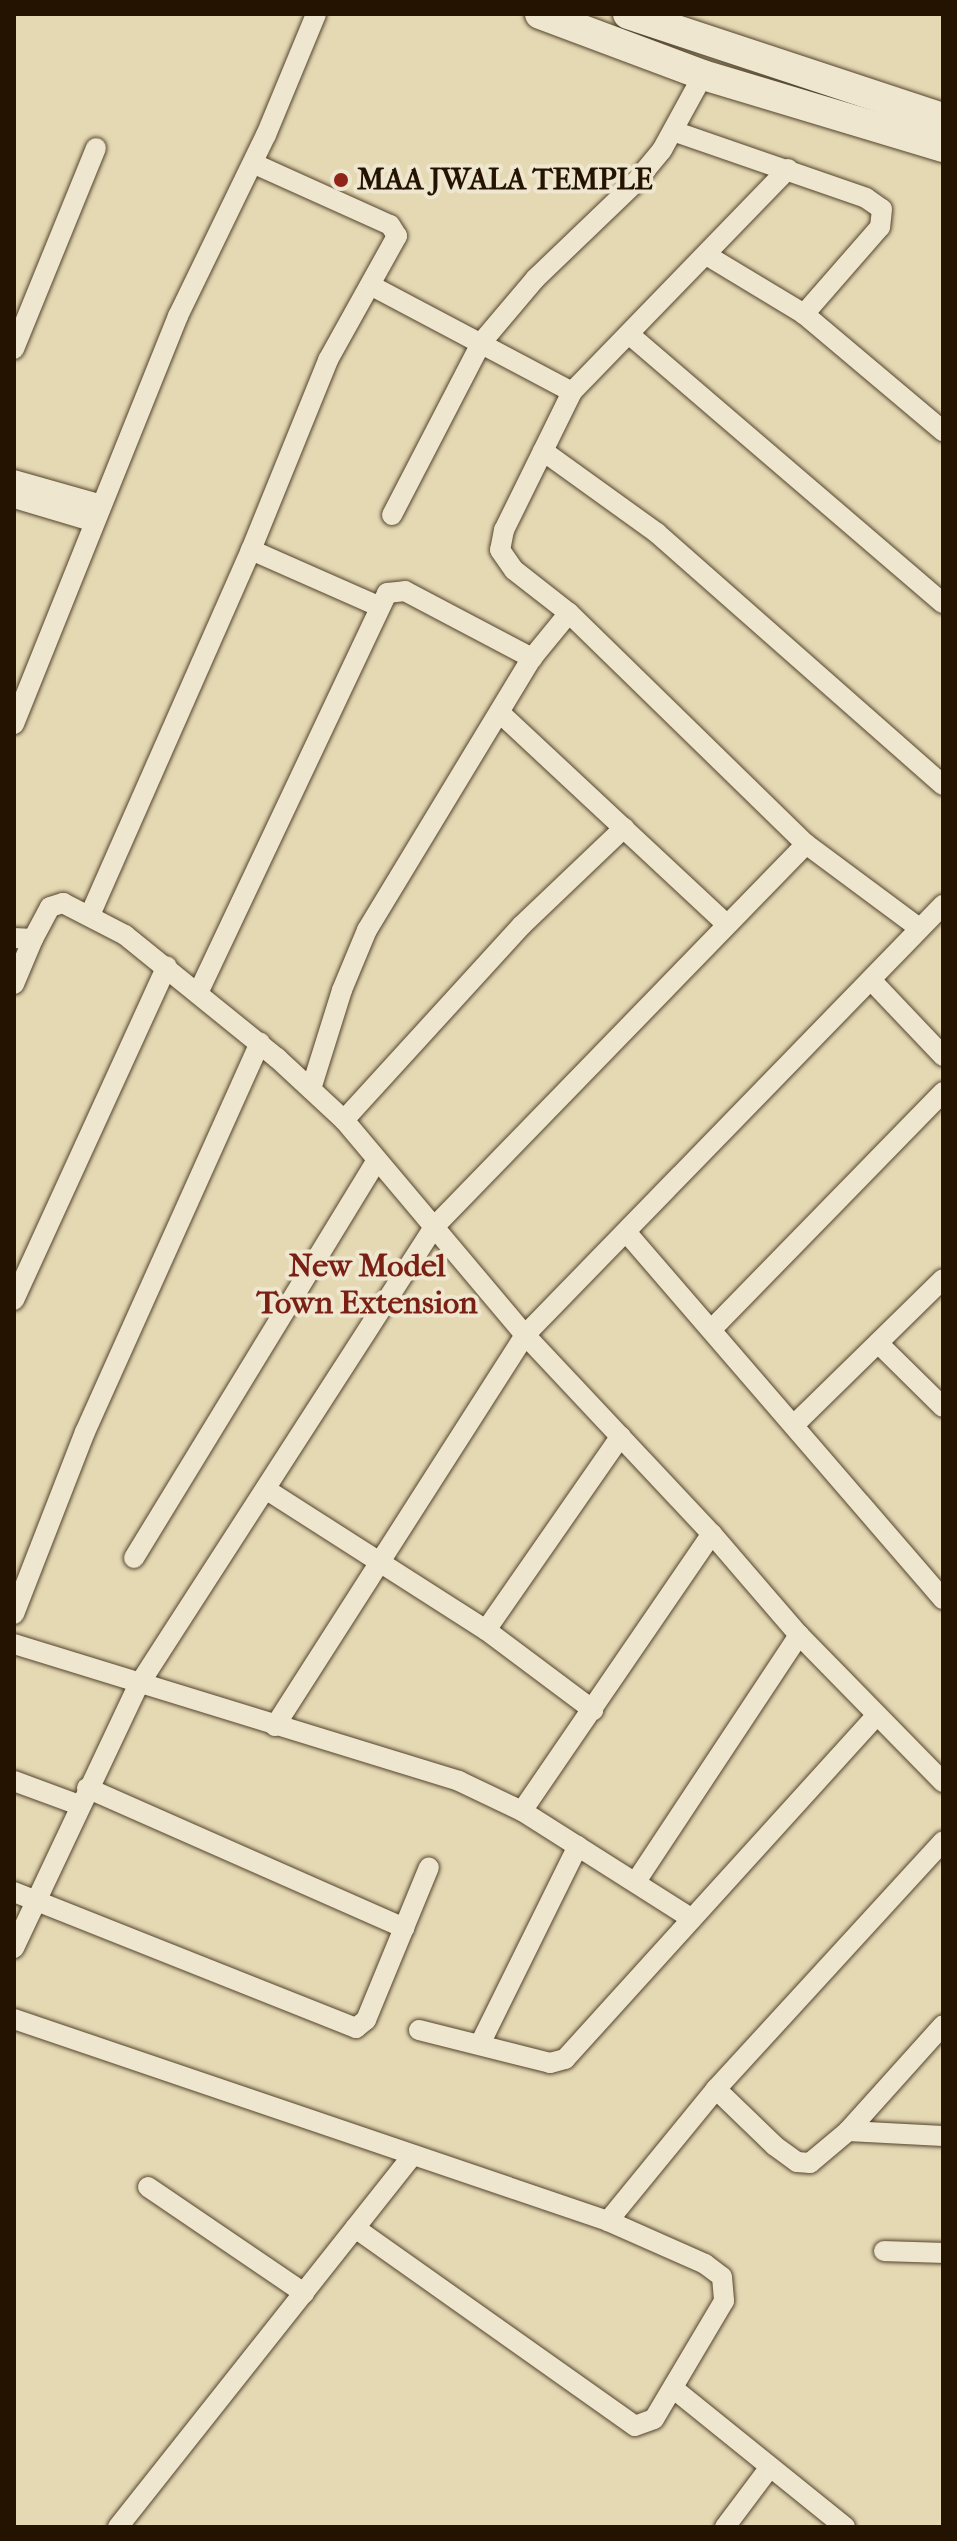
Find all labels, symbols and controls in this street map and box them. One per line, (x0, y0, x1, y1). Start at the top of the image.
place label: MAA JWALA TEMPLE (357, 162, 653, 198)
marker: MAA JWALA TEMPLE (332, 171, 350, 189)
district label: New Model Town Extension (256, 1248, 478, 1323)

